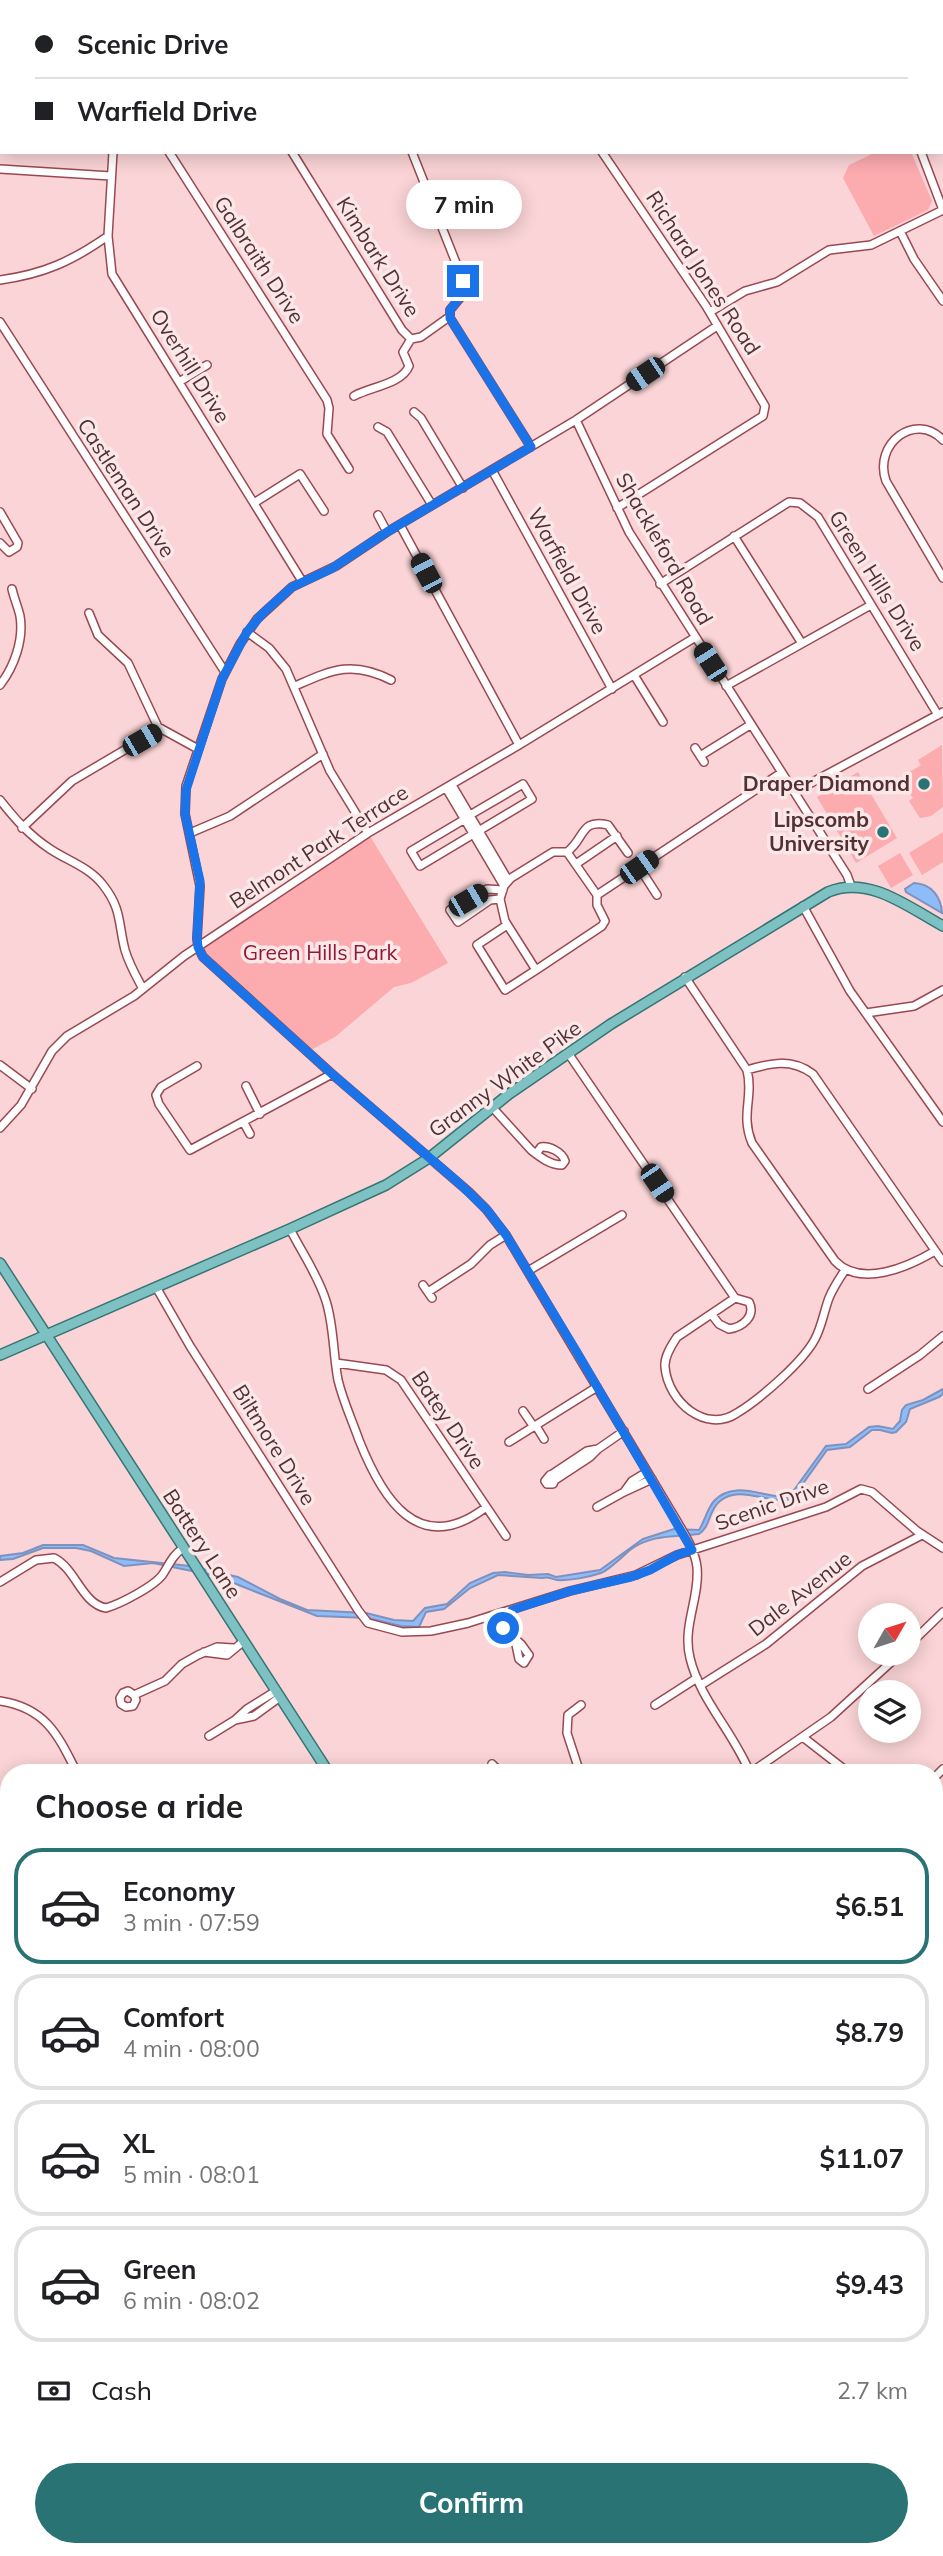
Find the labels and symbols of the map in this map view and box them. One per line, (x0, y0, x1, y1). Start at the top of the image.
callout: 7 min (405, 180, 521, 229)
street label: Richard Jones Road (641, 186, 767, 359)
street label: Galbraith Drive (209, 191, 311, 328)
street label: Kimbark Drive (332, 192, 426, 321)
route end (447, 265, 479, 297)
street label: Overhill Drive (145, 304, 236, 427)
car (622, 354, 669, 394)
street label: Castleman Drive (72, 413, 181, 562)
street label: Shackleford Road (611, 468, 719, 629)
street label: Warfield Drive (523, 503, 613, 638)
street label: Green Hills Drive (824, 505, 932, 656)
car (407, 550, 446, 596)
car (690, 639, 731, 685)
car (119, 720, 166, 760)
place label: Draper Diamond (743, 770, 910, 796)
marker: Draper Diamond (916, 776, 932, 792)
street label: Belmont Park Terrace (224, 779, 413, 914)
place label: Lipscomb University (769, 806, 870, 856)
marker: Lipscomb University (875, 824, 891, 840)
car (616, 846, 663, 888)
car (445, 880, 492, 920)
park label: Green Hills Park (243, 939, 398, 965)
street label: Granny White Pike (423, 1014, 586, 1142)
car (637, 1160, 678, 1206)
street label: Batey Drive (407, 1365, 491, 1473)
street label: Biltmore Drive (227, 1379, 322, 1510)
street label: Scenic Drive (711, 1472, 832, 1536)
street label: Battery Lane (158, 1484, 248, 1603)
street label: Dale Avenue (743, 1545, 856, 1641)
north arrow (858, 1603, 920, 1666)
route start (487, 1612, 519, 1644)

